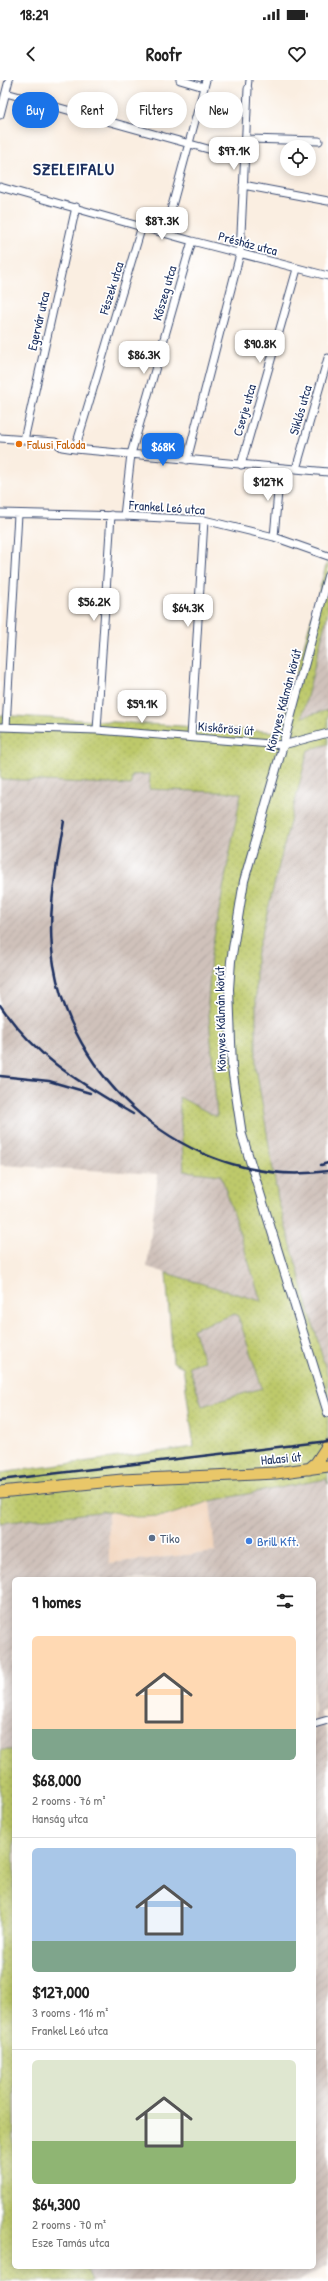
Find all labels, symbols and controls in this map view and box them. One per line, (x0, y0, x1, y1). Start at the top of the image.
text: 18:29 (20, 4, 48, 25)
text: Roofr (146, 42, 182, 67)
icon: back (20, 43, 42, 65)
icon: heart (286, 43, 308, 65)
chip: Buy (12, 92, 59, 128)
chip: Rent (67, 92, 118, 128)
chip: Filters (126, 92, 187, 128)
chip: New (195, 92, 243, 128)
pin: $97.1K (201, 137, 267, 171)
map controls (280, 140, 316, 176)
button: locate (280, 140, 316, 176)
text: $97.1K (218, 141, 250, 159)
district label: SZELEIFALU (33, 157, 115, 180)
pin: $87.3K (129, 207, 195, 241)
text: $87.3K (145, 211, 179, 229)
street label: Présház utca (217, 226, 279, 260)
street label: Fészek utca (94, 260, 128, 317)
street label: Kőszeg utca (148, 263, 180, 323)
street label: Egervár utca (23, 290, 53, 352)
pin: $90.8K (227, 330, 293, 364)
text: $90.8K (244, 334, 276, 352)
pin: $86.3K (111, 341, 177, 375)
text: $86.3K (128, 345, 160, 363)
street label: Cserje utca (228, 382, 260, 438)
street label: Siklós utca (284, 383, 316, 437)
pin: $68K (139, 433, 187, 467)
place label: Falusi Faloda (26, 435, 85, 453)
text: $68K (151, 437, 175, 455)
marker: Falusi Faloda (14, 439, 24, 449)
pin: $127K (240, 468, 296, 502)
text: $127K (253, 472, 283, 490)
street label: Frankel Leó utca (128, 495, 205, 519)
pin: $56.2K (61, 588, 127, 622)
text: $56.2K (78, 592, 110, 610)
pin: $64.3K (155, 594, 221, 628)
text: $64.3K (172, 598, 204, 616)
street label: Könyves Kálmán körút (261, 646, 305, 753)
pin: $59.1K (109, 690, 175, 724)
text: $59.1K (126, 694, 158, 712)
street label: Kiskőrösi út (197, 717, 255, 739)
street label: Könyves Kálmán körút (210, 966, 230, 1072)
street label: Halasi út (260, 1447, 302, 1469)
place label: Tiko (160, 1529, 180, 1547)
place label: Brill Kft. (257, 1532, 299, 1550)
marker: Tiko (147, 1533, 157, 1543)
marker: Brill Kft. (244, 1536, 254, 1546)
text: 9 homes (32, 1590, 81, 1613)
icon: filters (274, 1590, 296, 1612)
icon: home (128, 1662, 200, 1734)
text: $68,000 (32, 1768, 81, 1791)
text: 2 rooms · 76 m² (32, 1791, 105, 1809)
text: Hanság utca (32, 1809, 88, 1827)
icon: home (128, 1874, 200, 1946)
text: $127,000 (32, 1980, 89, 2003)
text: 3 rooms · 116 m² (32, 2003, 108, 2021)
text: Frankel Leó utca (32, 2021, 108, 2039)
icon: home (128, 2086, 200, 2158)
text: $64,300 (32, 2192, 80, 2215)
text: 2 rooms · 70 m² (32, 2215, 106, 2233)
text: Esze Tamás utca (32, 2233, 109, 2251)

